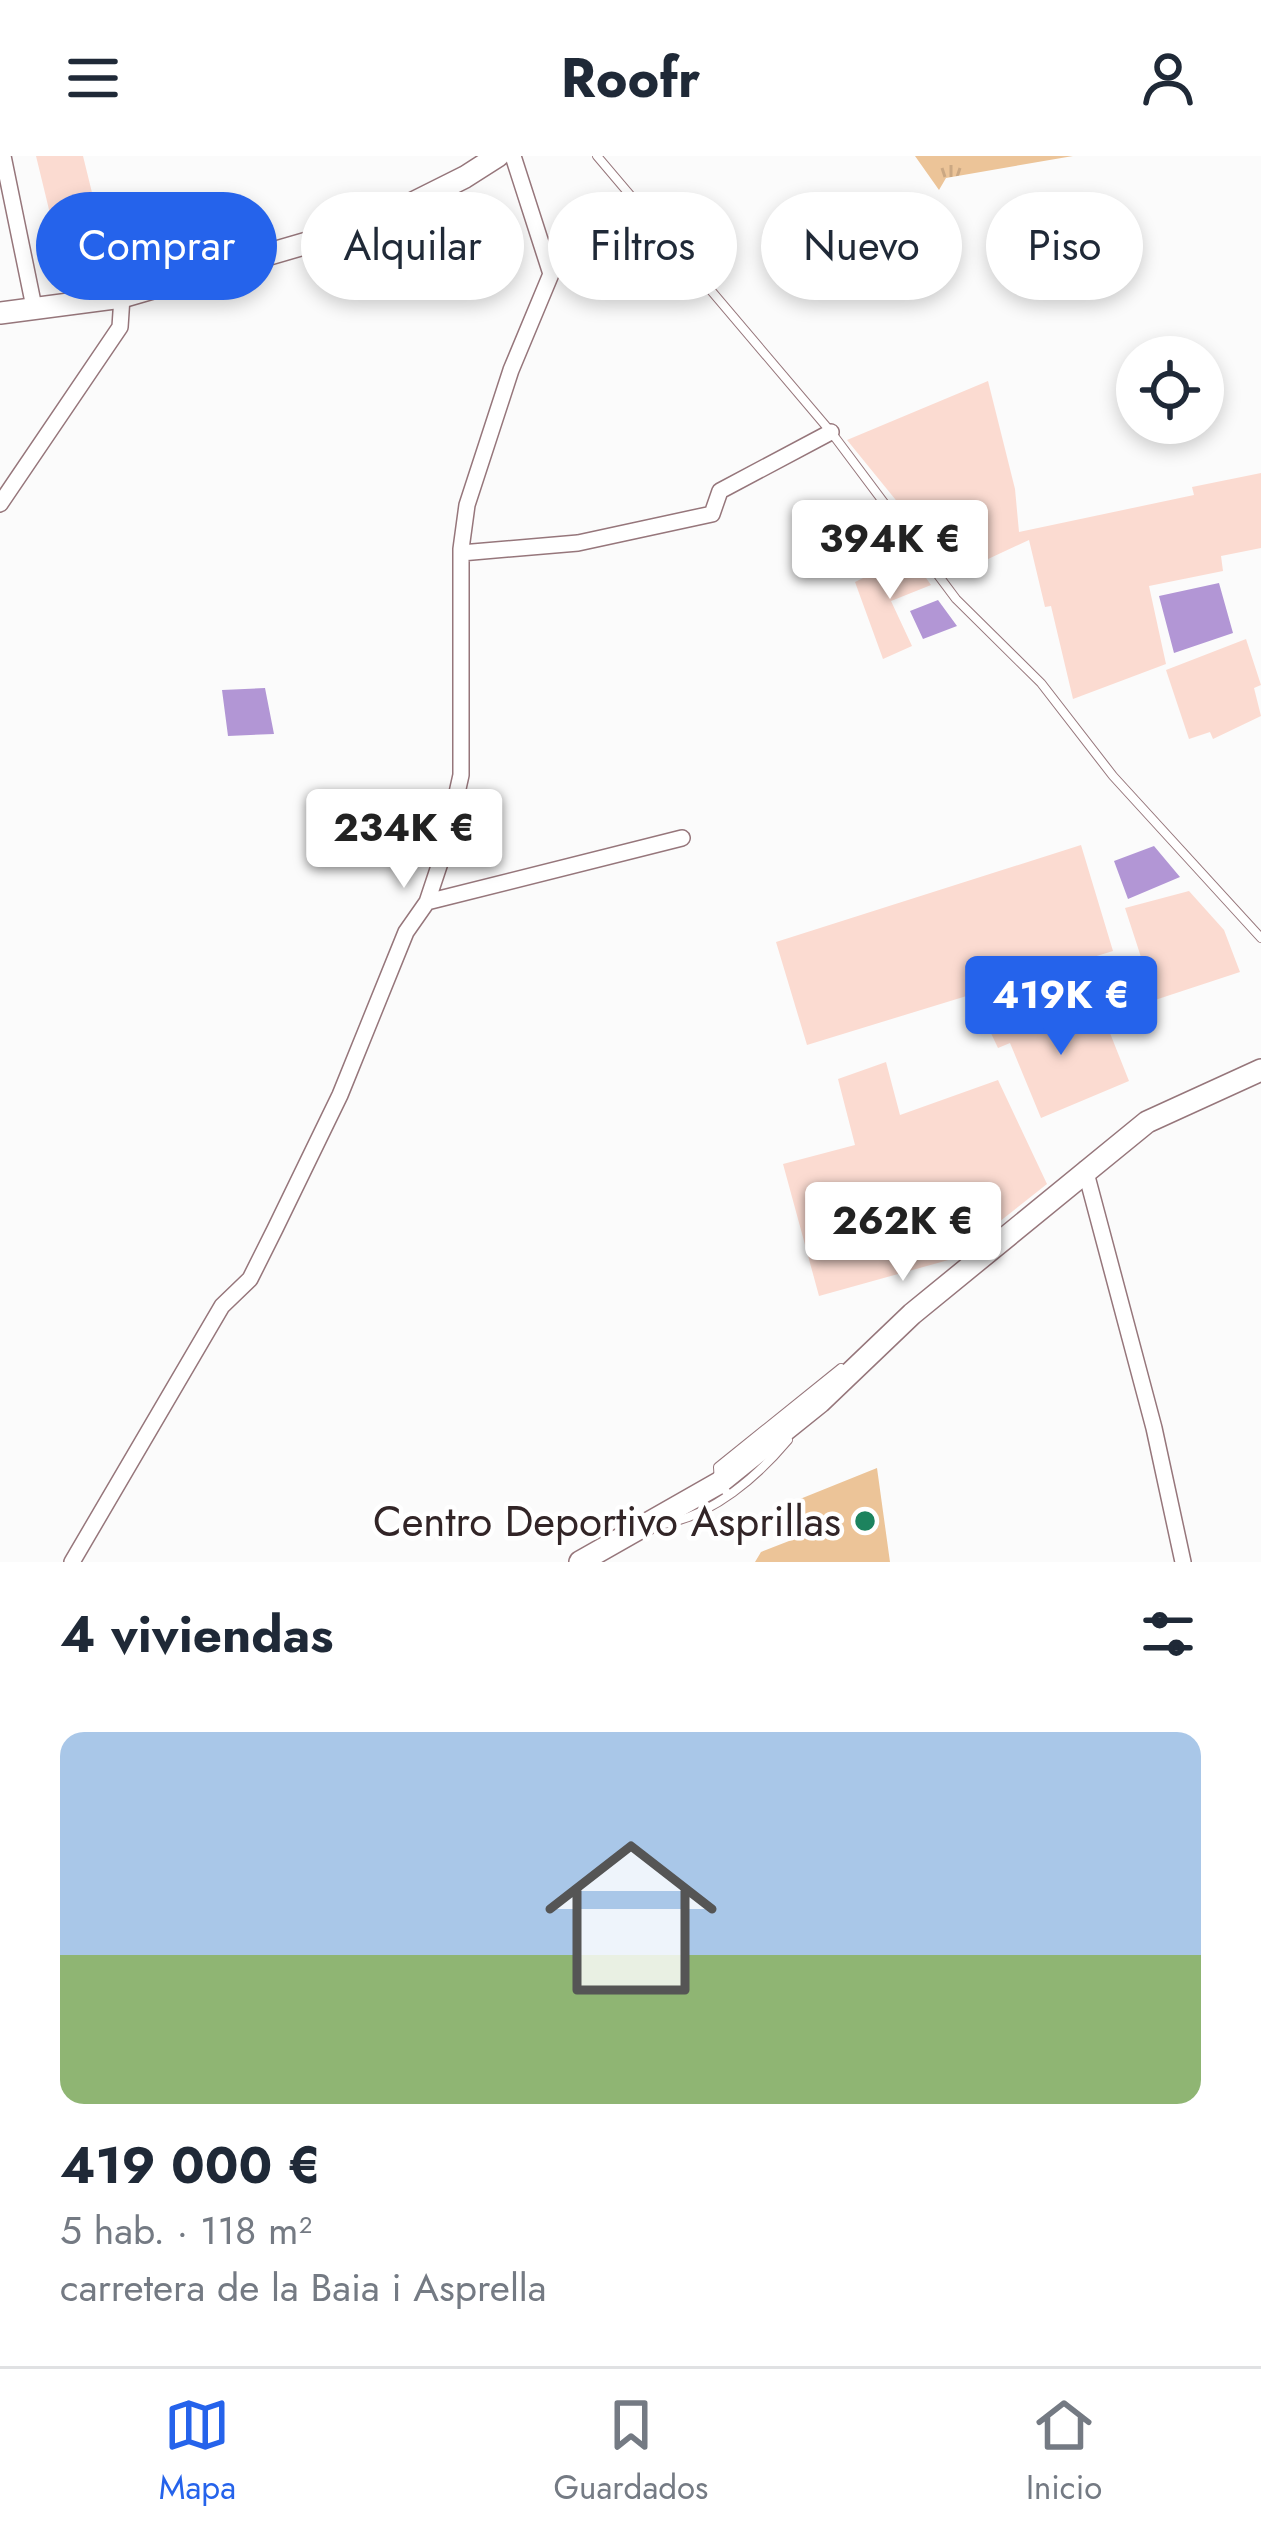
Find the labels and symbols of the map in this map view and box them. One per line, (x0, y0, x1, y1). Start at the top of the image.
pin: 394K € (792, 500, 988, 602)
pin: 234K € (306, 789, 502, 891)
pin: 419K € (963, 956, 1159, 1058)
pin: 262K € (805, 1182, 1001, 1284)
place label: Centro Deportivo Asprillas (373, 1491, 841, 1552)
marker: Centro Deportivo Asprillas (852, 1508, 878, 1534)

